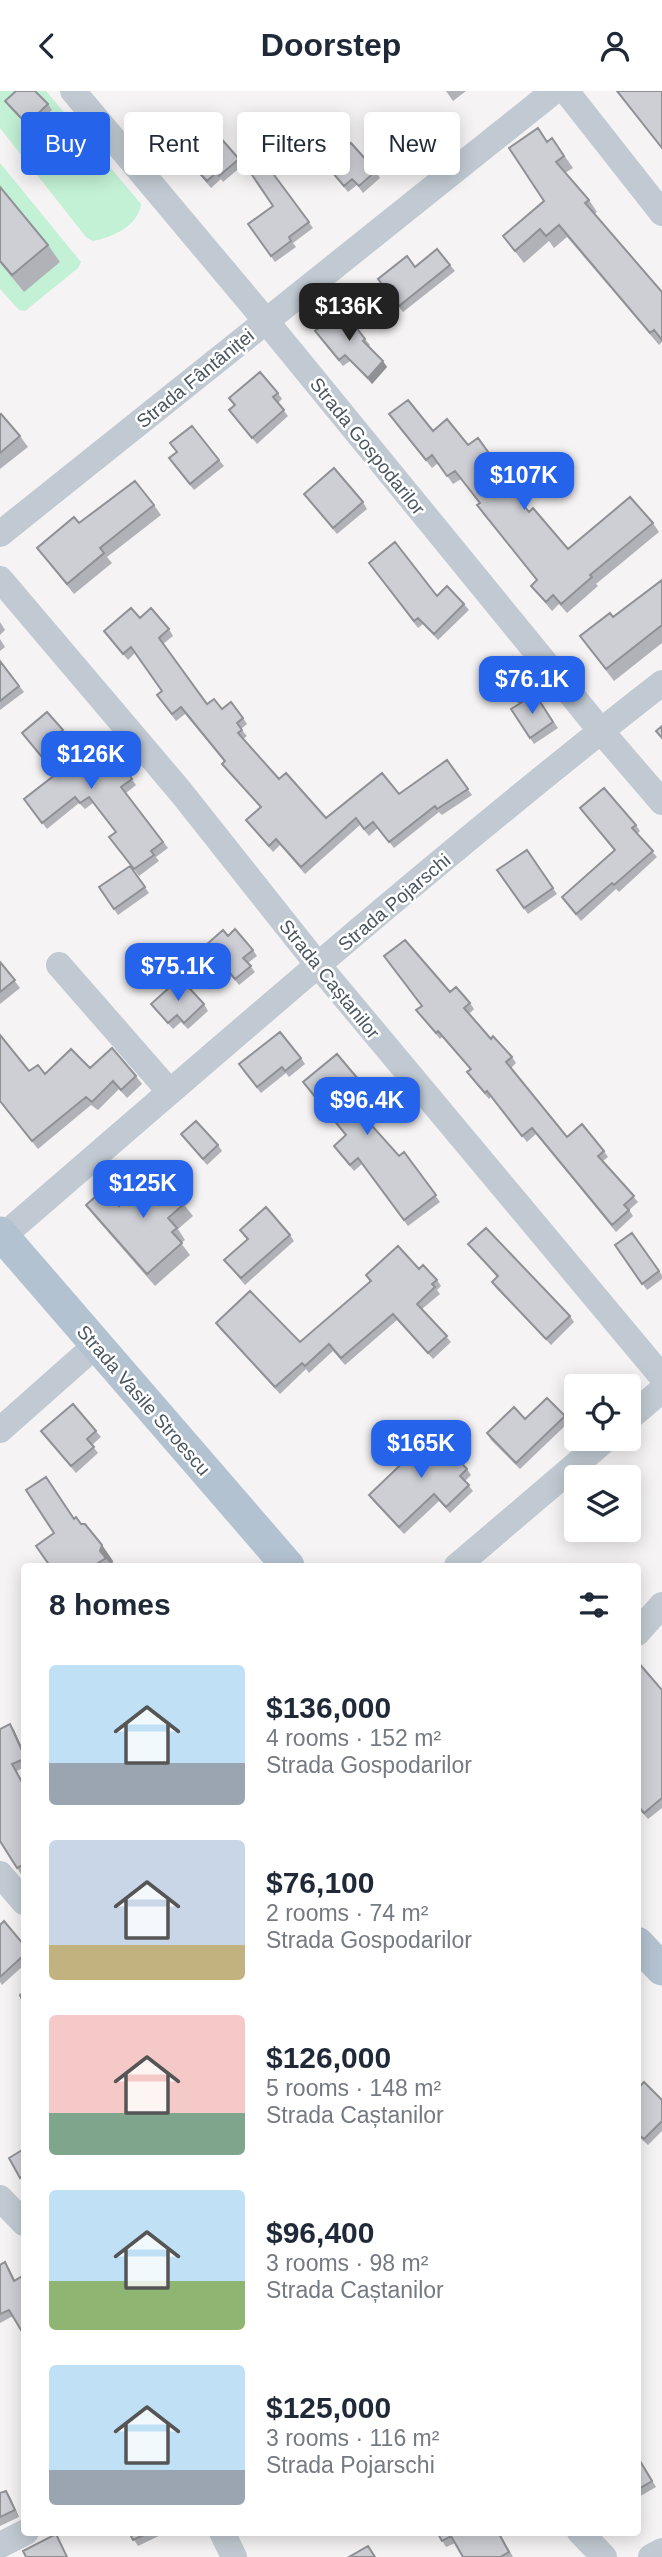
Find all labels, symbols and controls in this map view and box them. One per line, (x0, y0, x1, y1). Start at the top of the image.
icon: back (28, 27, 66, 65)
text: Doorstep (261, 27, 401, 63)
icon: person (596, 27, 634, 65)
chip: Buy (21, 112, 110, 175)
chip: Rent (124, 112, 223, 175)
chip: Filters (237, 112, 350, 175)
chip: New (364, 112, 460, 175)
pin: $136K (300, 283, 398, 343)
text: $136K (315, 293, 383, 319)
street label: Strada Fântâniței (132, 325, 258, 432)
street label: Strada Gospodarilor (306, 374, 430, 520)
pin: $107K (475, 453, 573, 512)
text: $107K (490, 462, 558, 488)
pin: $76.1K (475, 657, 589, 716)
text: $76.1K (495, 666, 569, 692)
pin: $126K (42, 731, 140, 791)
text: $126K (57, 741, 125, 767)
street label: Strada Pojarschi (334, 850, 454, 955)
street label: Strada Caștanilor (275, 916, 384, 1043)
pin: $75.1K (121, 943, 235, 1003)
text: $75.1K (141, 953, 215, 979)
pin: $96.4K (310, 1077, 424, 1137)
text: $96.4K (330, 1087, 404, 1113)
pin: $125K (94, 1161, 192, 1220)
text: $125K (109, 1170, 177, 1196)
street label: Strada Vasile Stroescu (73, 1321, 214, 1480)
map controls (564, 1374, 641, 1542)
button: locate (564, 1374, 641, 1451)
pin: $165K (372, 1421, 470, 1480)
text: $165K (387, 1430, 455, 1456)
button: layers (564, 1465, 641, 1542)
icon: filters (575, 1586, 613, 1624)
text: 8 homes (49, 1588, 171, 1621)
text: $136,000 (266, 1691, 391, 1724)
icon: home (105, 1693, 189, 1777)
text: 4 rooms · 152 m² (266, 1725, 441, 1751)
text: Strada Gospodarilor (266, 1752, 472, 1778)
text: $76,100 (266, 1866, 374, 1899)
icon: home (105, 1868, 189, 1952)
text: 2 rooms · 74 m² (266, 1900, 428, 1926)
text: Strada Gospodarilor (266, 1927, 472, 1953)
text: $126,000 (266, 2041, 391, 2074)
icon: home (105, 2043, 189, 2127)
text: 5 rooms · 148 m² (266, 2075, 441, 2101)
text: Strada Caștanilor (266, 2102, 444, 2128)
text: $96,400 (266, 2216, 374, 2249)
icon: home (105, 2218, 189, 2302)
text: 3 rooms · 98 m² (266, 2250, 428, 2276)
text: Strada Caștanilor (266, 2277, 444, 2303)
text: $125,000 (266, 2391, 391, 2424)
icon: home (105, 2393, 189, 2477)
text: 3 rooms · 116 m² (266, 2425, 439, 2451)
text: Strada Pojarschi (266, 2452, 435, 2478)

